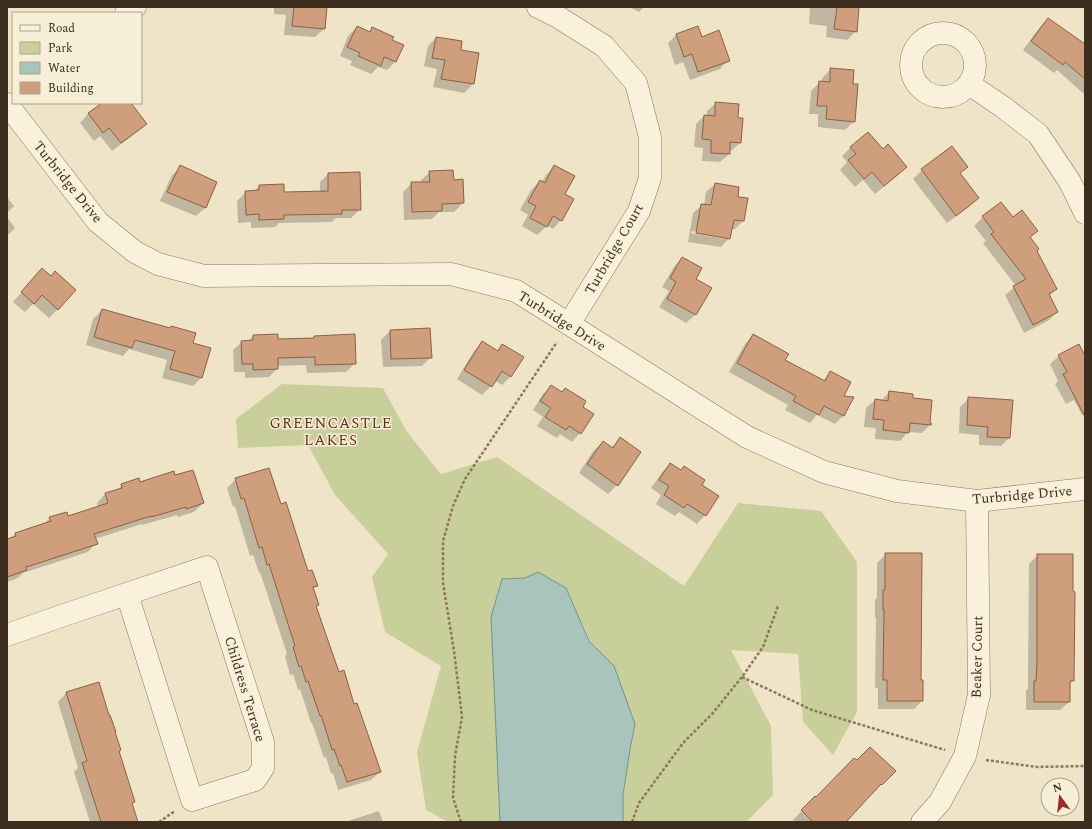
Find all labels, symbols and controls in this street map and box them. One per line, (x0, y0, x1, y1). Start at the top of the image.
legend (12, 12, 142, 104)
text: Road (48, 19, 75, 38)
text: Park (48, 39, 73, 58)
text: Water (48, 59, 80, 78)
text: Building (48, 79, 94, 98)
street label: Turbridge Drive (28, 136, 108, 228)
street label: Turbridge Court (579, 199, 649, 298)
street label: Turbridge Drive (514, 285, 610, 357)
district label: GREENCASTLE LAKES (269, 412, 393, 452)
street label: Turbridge Drive (971, 480, 1073, 510)
street label: Beaker Court (966, 616, 988, 698)
street label: Childress Terrace (219, 634, 271, 745)
north arrow (1040, 777, 1080, 817)
text: N (1051, 778, 1064, 797)

